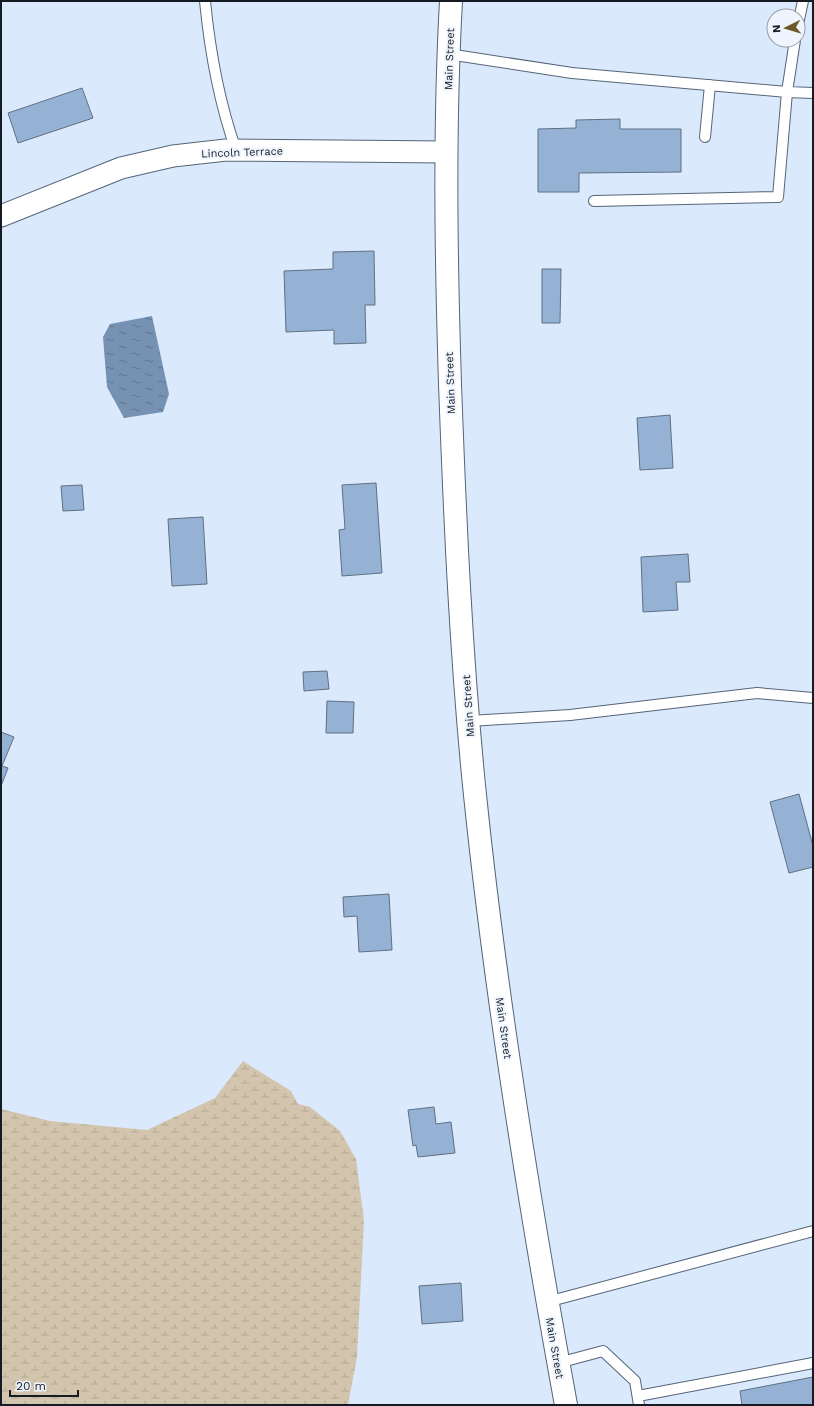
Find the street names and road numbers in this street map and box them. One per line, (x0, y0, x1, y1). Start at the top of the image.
street label: Main Street (442, 27, 457, 90)
street label: Lincoln Terrace (201, 145, 283, 160)
street label: Main Street (443, 351, 458, 414)
street label: Main Street (460, 674, 477, 737)
street label: Main Street (493, 996, 514, 1060)
street label: Main Street (543, 1316, 566, 1380)

